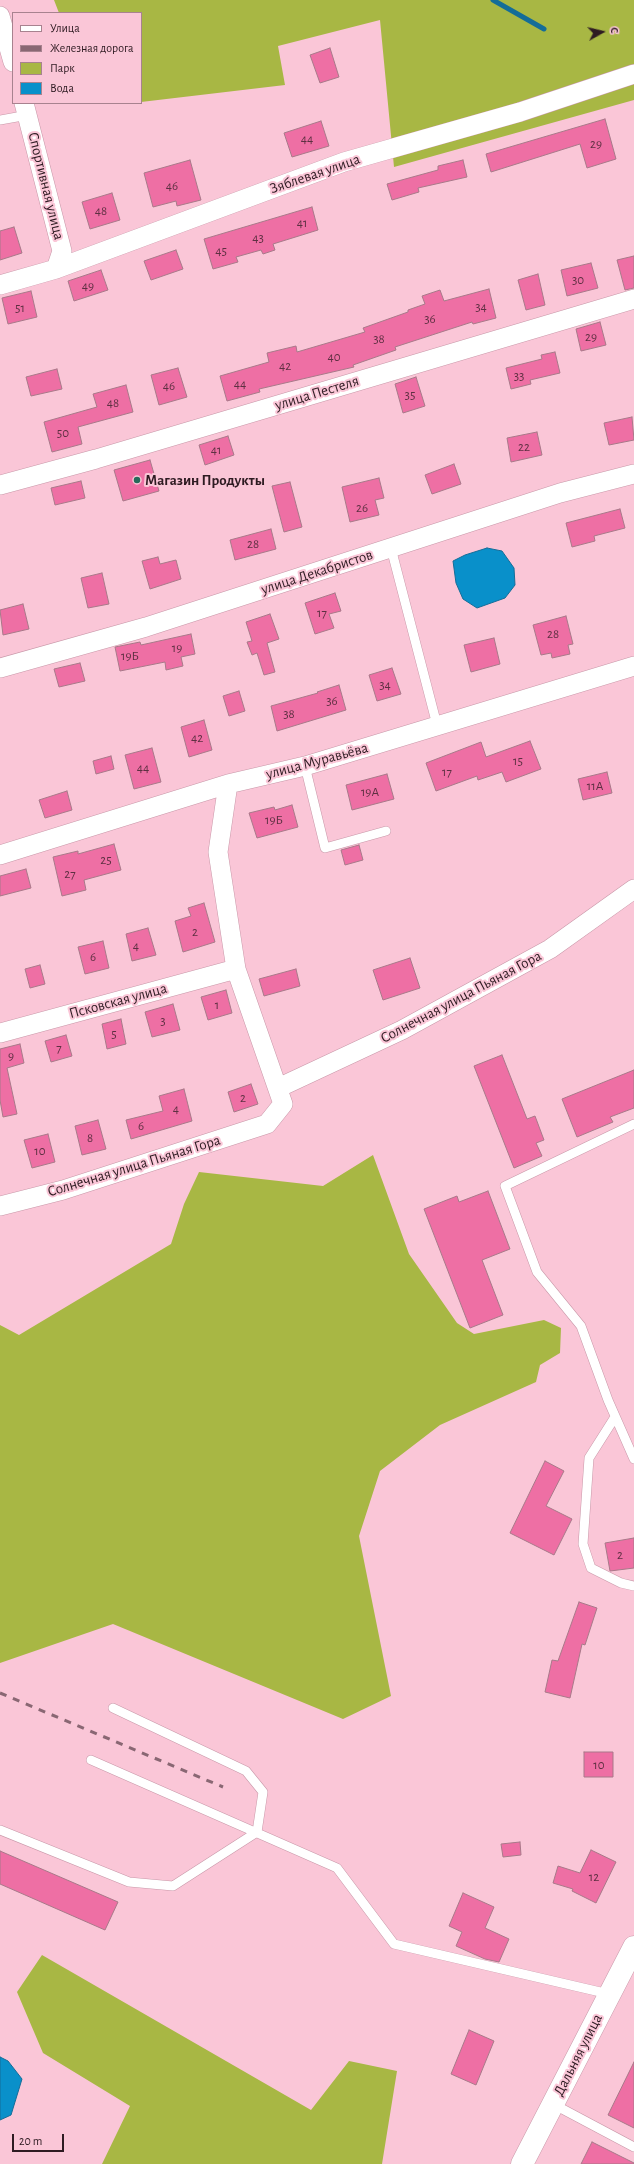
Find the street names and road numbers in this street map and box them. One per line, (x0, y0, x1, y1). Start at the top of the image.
street label: Спортивная улица (24, 130, 68, 242)
street label: Зяблевая улица (267, 150, 363, 198)
street label: улица Пестеля (273, 372, 361, 414)
street label: улица Декабристов (259, 545, 375, 599)
street label: улица Муравьёва (264, 739, 370, 783)
street label: Солнечная улица Пьяная Гора (377, 947, 545, 1047)
street label: Псковская улица (67, 979, 169, 1023)
street label: Солнечная улица Пьяная Гора (45, 1131, 223, 1201)
street label: Дальняя улица (550, 2011, 606, 2099)

